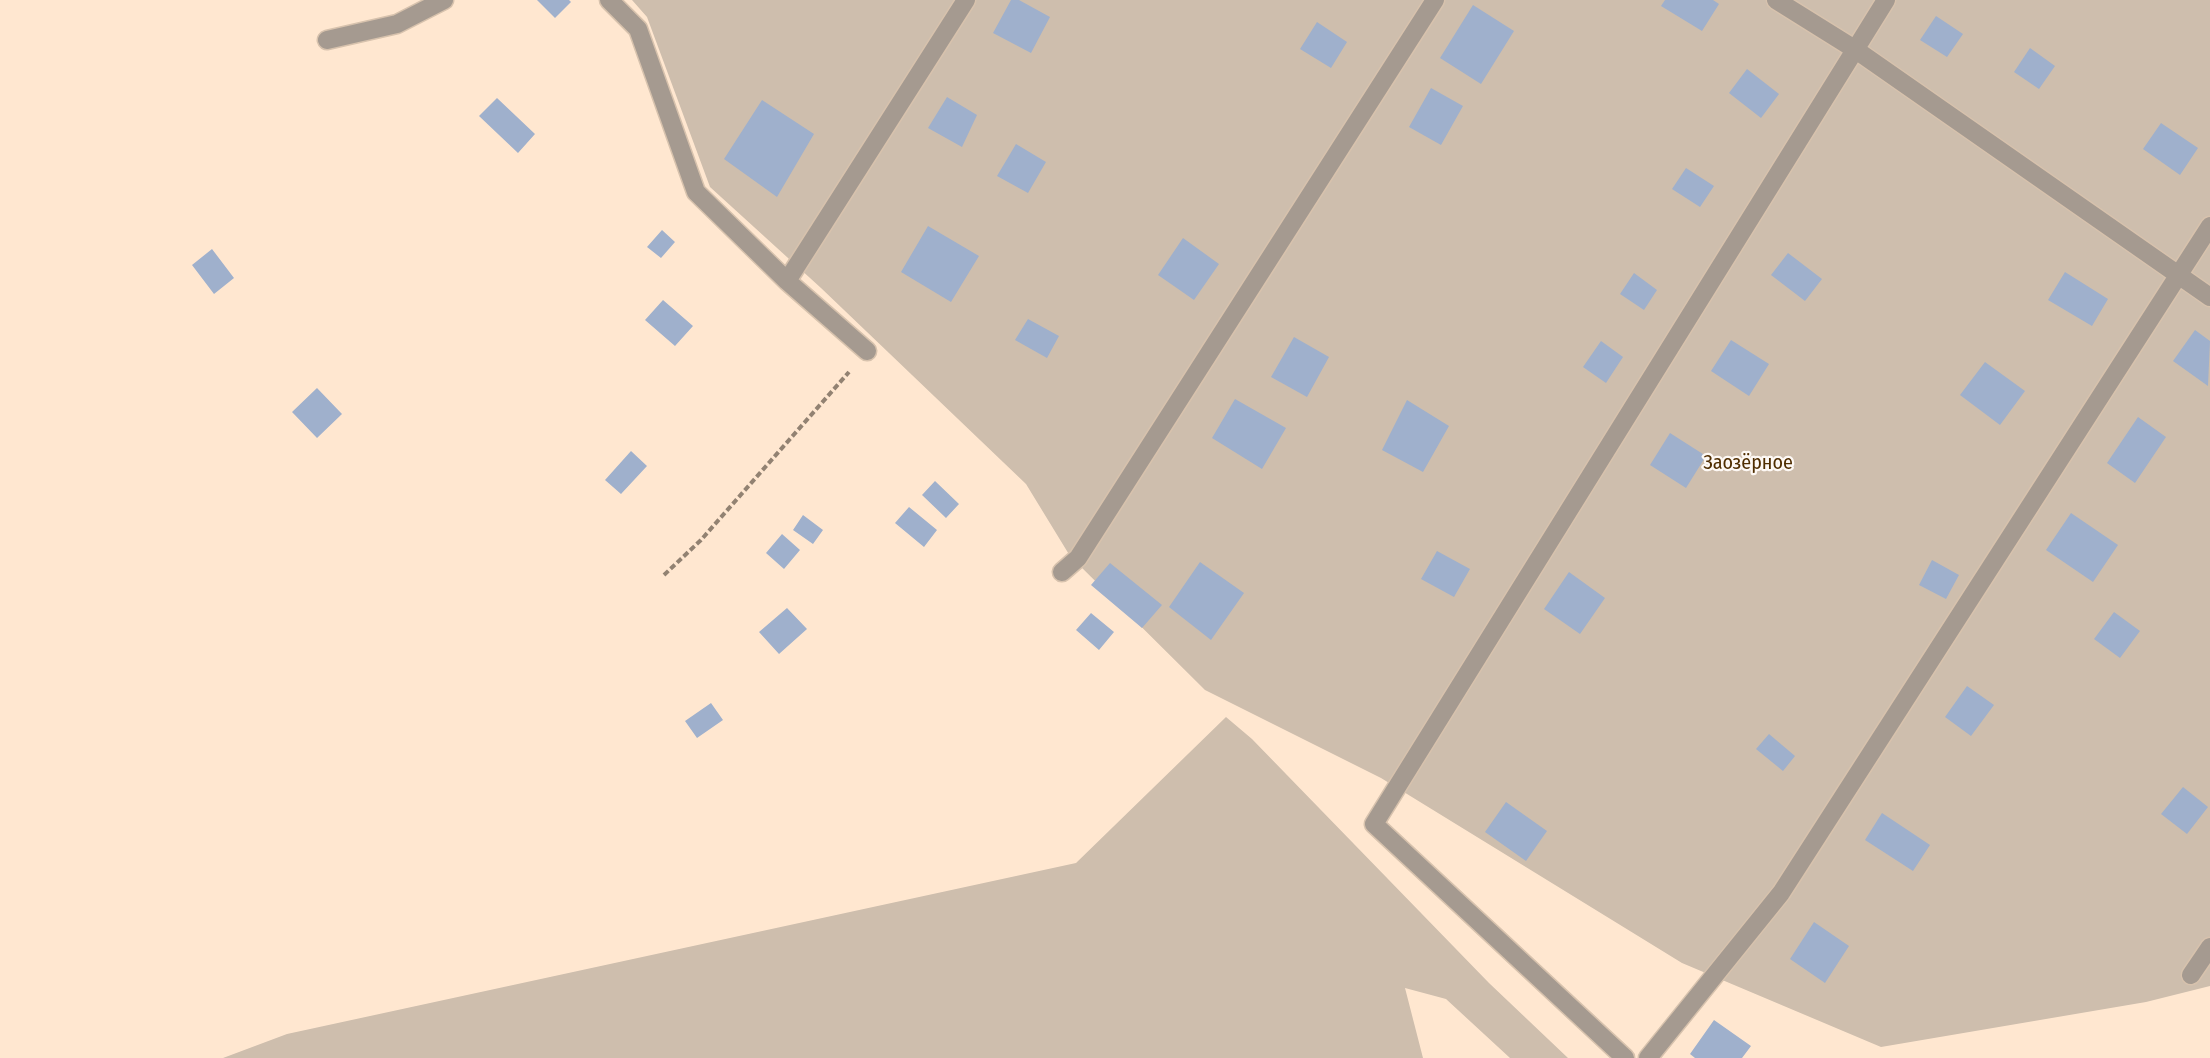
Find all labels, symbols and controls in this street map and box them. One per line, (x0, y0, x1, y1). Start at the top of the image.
park label: Заозёрное (1703, 451, 1793, 475)

